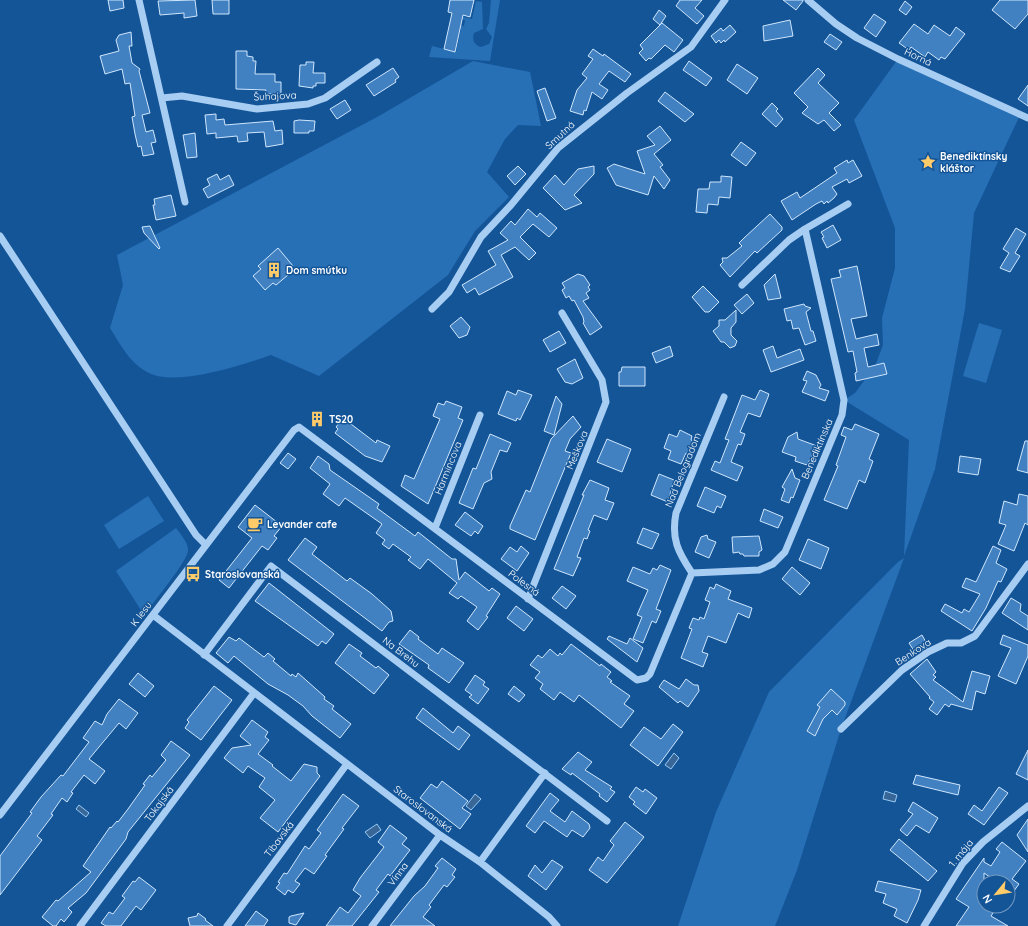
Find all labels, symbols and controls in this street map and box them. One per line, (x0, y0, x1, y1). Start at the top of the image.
street label: Horná (902, 45, 934, 69)
street label: Šuhajova (253, 88, 297, 104)
street label: Smutná (543, 118, 577, 152)
place label: Benediktínsky kláštor (940, 150, 1008, 175)
place icon: Benediktínsky kláštor (919, 153, 937, 171)
building icon: Dom smútku (265, 261, 283, 279)
place label: Dom smútku (286, 264, 347, 277)
building icon: TS20 (308, 410, 326, 428)
place label: TS20 (329, 413, 353, 426)
street label: Benediktínska (798, 417, 836, 481)
street label: Meškova (563, 429, 591, 471)
street label: Nad Belogradom (662, 431, 704, 509)
street label: Harmincova (431, 439, 465, 497)
cafe icon: Levander cafe (246, 515, 264, 533)
place label: Levander cafe (267, 518, 337, 531)
bus stop icon: Staroslovanská (184, 565, 202, 583)
street label: Polesná (506, 567, 542, 599)
place label: Staroslovanská (205, 568, 280, 581)
street label: K lesu (127, 599, 155, 629)
street label: Na Brehu (380, 634, 422, 670)
street label: Benkova (893, 636, 933, 668)
street label: Staroslovanská (391, 783, 455, 835)
street label: Tokajská (141, 784, 177, 824)
street label: Tibavská (261, 819, 297, 859)
street label: 1. mája (946, 836, 976, 870)
street label: Vínna (385, 860, 411, 888)
north arrow (976, 874, 1016, 914)
text: N (979, 892, 995, 906)

